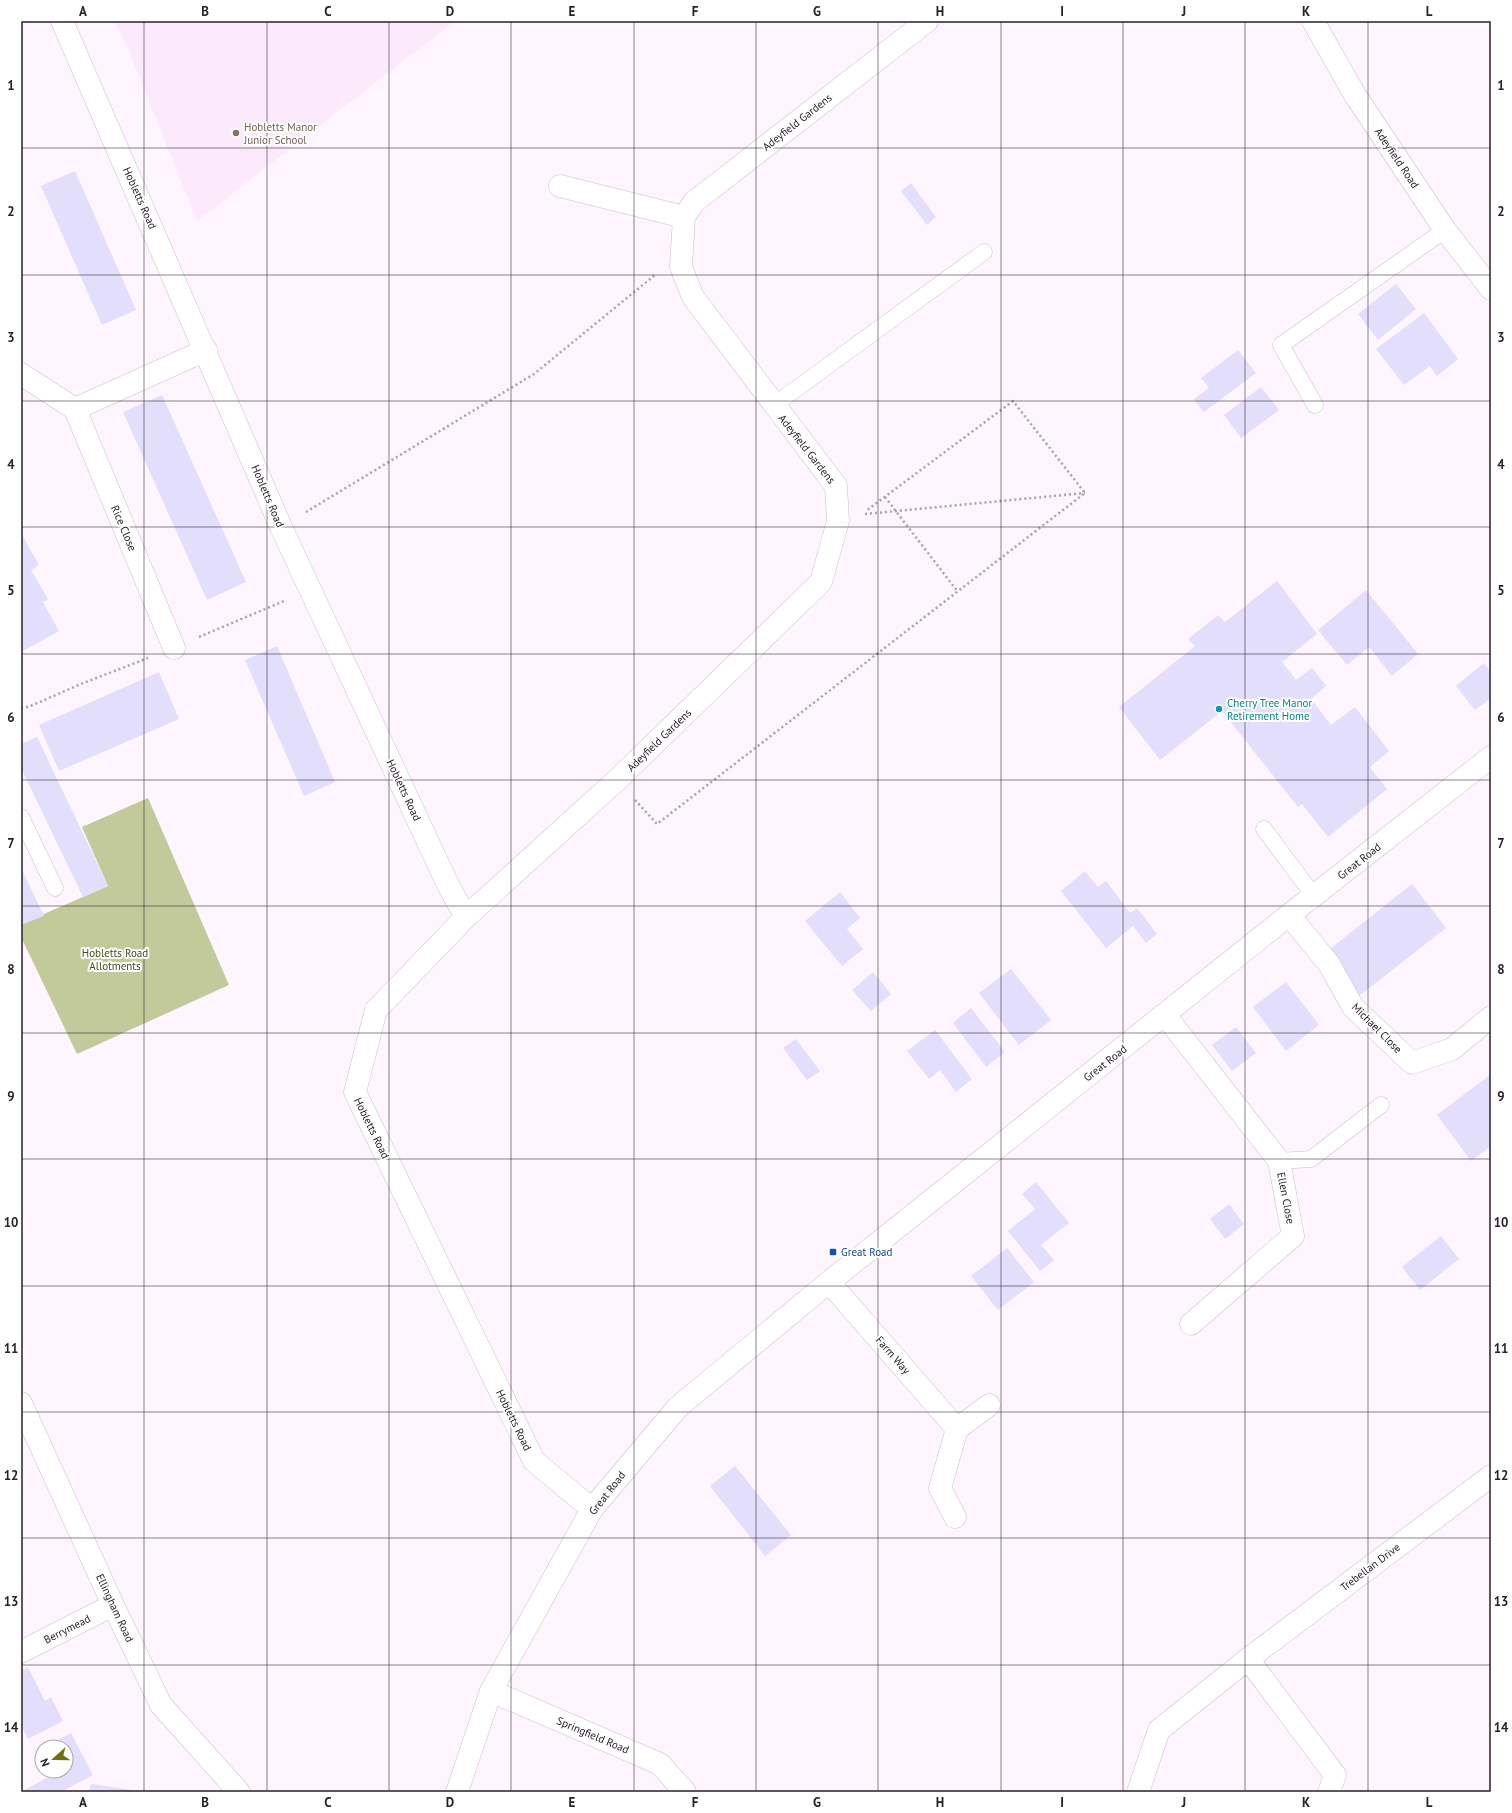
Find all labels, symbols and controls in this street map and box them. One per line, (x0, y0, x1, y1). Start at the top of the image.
text: A (79, 3, 87, 20)
text: B (201, 3, 209, 20)
text: C (324, 3, 332, 20)
text: D (446, 3, 454, 20)
text: E (569, 3, 576, 20)
text: F (692, 3, 699, 20)
text: G (813, 3, 821, 20)
text: H (936, 3, 944, 20)
text: I (1060, 3, 1064, 20)
text: J (1181, 3, 1186, 20)
text: K (1302, 3, 1310, 20)
text: L (1426, 3, 1433, 20)
text: 1 (7, 77, 15, 94)
text: 1 (1497, 77, 1505, 94)
street label: Adeyfield Gardens (759, 90, 835, 154)
place label: Hobletts Manor Junior School (243, 120, 317, 147)
street label: Adeyfield Road (1372, 125, 1422, 191)
marker: Hobletts Manor Junior School (231, 128, 241, 138)
street label: Hobletts Road (120, 165, 160, 231)
text: 2 (7, 203, 15, 220)
text: 2 (1497, 203, 1505, 220)
text: 3 (7, 329, 15, 346)
text: 3 (1497, 329, 1505, 346)
street label: Adeyfield Gardens (775, 411, 839, 487)
text: 4 (7, 456, 15, 473)
text: 4 (1497, 456, 1505, 473)
street label: Hobletts Road (249, 463, 287, 529)
street label: Rice Close (108, 503, 140, 553)
text: 5 (7, 582, 15, 599)
text: 5 (1497, 582, 1505, 599)
place label: Cherry Tree Manor Retirement Home (1227, 696, 1312, 723)
marker: Cherry Tree Manor Retirement Home (1214, 704, 1224, 714)
street label: Adeyfield Gardens (624, 705, 695, 774)
text: 6 (7, 709, 15, 726)
text: 6 (1497, 709, 1505, 726)
street label: Hobletts Road (384, 757, 424, 823)
text: 7 (7, 835, 15, 852)
text: 7 (1497, 835, 1505, 852)
street label: Great Road (1334, 840, 1384, 882)
park label: Hobletts Road Allotments (82, 946, 148, 973)
text: 8 (7, 961, 15, 978)
text: 8 (1497, 961, 1505, 978)
street label: Michael Close (1349, 1000, 1405, 1056)
street label: Great Road (1080, 1042, 1130, 1084)
text: 9 (7, 1088, 15, 1105)
text: 9 (1497, 1088, 1505, 1105)
street label: Hobletts Road (351, 1095, 393, 1161)
street label: Ellen Close (1274, 1171, 1298, 1225)
text: 10 (4, 1214, 18, 1231)
text: 10 (1494, 1214, 1508, 1231)
place label: Great Road (841, 1245, 893, 1259)
marker: Great Road (828, 1247, 838, 1257)
street label: Farm Way (873, 1333, 914, 1378)
text: 11 (4, 1340, 18, 1357)
text: 11 (1494, 1340, 1508, 1357)
street label: Hobletts Road (493, 1387, 535, 1453)
text: 12 (4, 1467, 18, 1484)
text: 12 (1494, 1467, 1508, 1484)
street label: Great Road (586, 1468, 628, 1518)
street label: Trebellan Drive (1337, 1540, 1403, 1594)
street label: Ellingham Road (93, 1572, 137, 1644)
text: 13 (4, 1593, 18, 1610)
text: 13 (1494, 1593, 1508, 1610)
street label: Berrymead (41, 1611, 93, 1647)
street label: Springfield Road (555, 1713, 631, 1757)
text: 14 (4, 1719, 19, 1736)
text: 14 (1494, 1719, 1509, 1736)
north arrow (34, 1739, 74, 1779)
text: N (37, 1757, 52, 1768)
text: A (79, 1794, 87, 1811)
text: B (201, 1794, 209, 1811)
text: C (324, 1794, 332, 1811)
text: D (446, 1794, 454, 1811)
text: E (569, 1794, 576, 1811)
text: F (692, 1794, 699, 1811)
text: G (813, 1794, 821, 1811)
text: H (936, 1794, 944, 1811)
text: I (1060, 1794, 1064, 1811)
text: J (1181, 1794, 1186, 1811)
text: K (1302, 1794, 1310, 1811)
text: L (1426, 1794, 1433, 1811)

